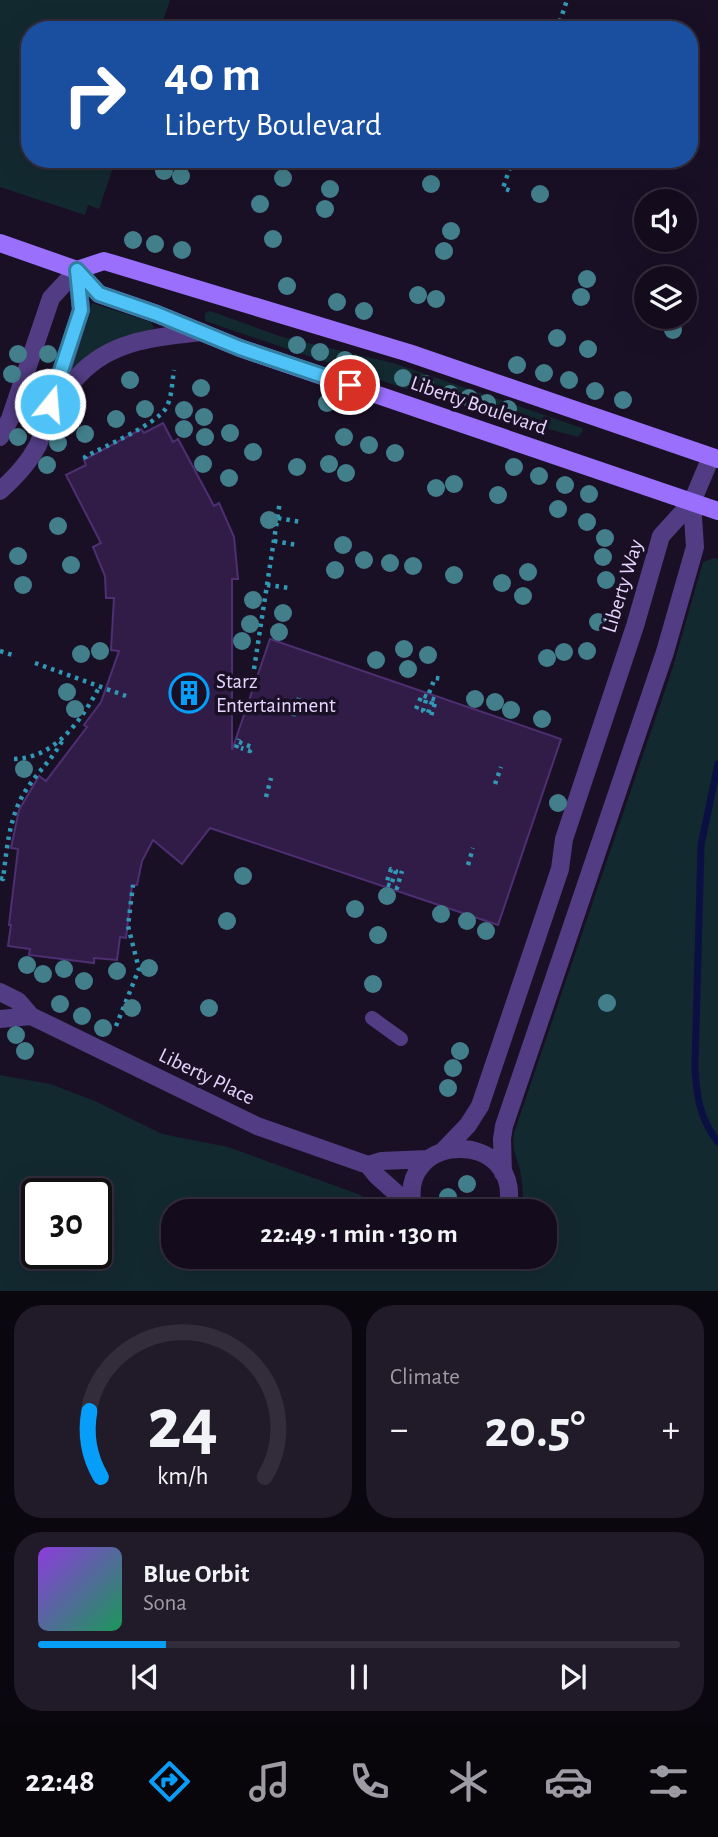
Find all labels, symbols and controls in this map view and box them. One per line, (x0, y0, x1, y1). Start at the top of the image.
icon: right (49, 49, 140, 140)
text: 40 m (164, 51, 261, 100)
text: Liberty Boulevard (164, 109, 382, 141)
map controls (634, 189, 697, 329)
button: sound (634, 189, 697, 252)
button: layers (634, 266, 697, 329)
pin (320, 355, 380, 415)
icon: arrive (331, 366, 369, 404)
position arrow (13, 367, 87, 441)
street label: Liberty Boulevard (408, 372, 550, 439)
street label: Liberty Way (598, 537, 647, 635)
place label: Starz Entertainment (216, 671, 336, 716)
building icon: Starz Entertainment (168, 672, 210, 714)
street label: Liberty Place (156, 1044, 258, 1109)
speed limit sign: 30 (21, 1178, 112, 1269)
text: 22:49 · 1 min · 130 m (260, 1221, 458, 1247)
text: Climate (390, 1366, 460, 1389)
text: 24 (148, 1390, 218, 1463)
text: 20.5° (484, 1404, 586, 1456)
text: − (390, 1411, 408, 1449)
text: + (662, 1411, 680, 1449)
text: km/h (157, 1464, 209, 1489)
text: Blue Orbit (143, 1561, 249, 1587)
text: Sona (143, 1592, 187, 1615)
icon: previous (126, 1658, 164, 1696)
icon: pause (340, 1658, 378, 1696)
icon: next (554, 1658, 592, 1696)
icon: directions (145, 1757, 194, 1806)
icon: music (245, 1757, 294, 1806)
icon: phone (345, 1757, 394, 1806)
icon: climate (444, 1757, 493, 1806)
icon: car (544, 1757, 593, 1806)
icon: filters (644, 1757, 693, 1806)
text: 22:48 (25, 1765, 95, 1797)

